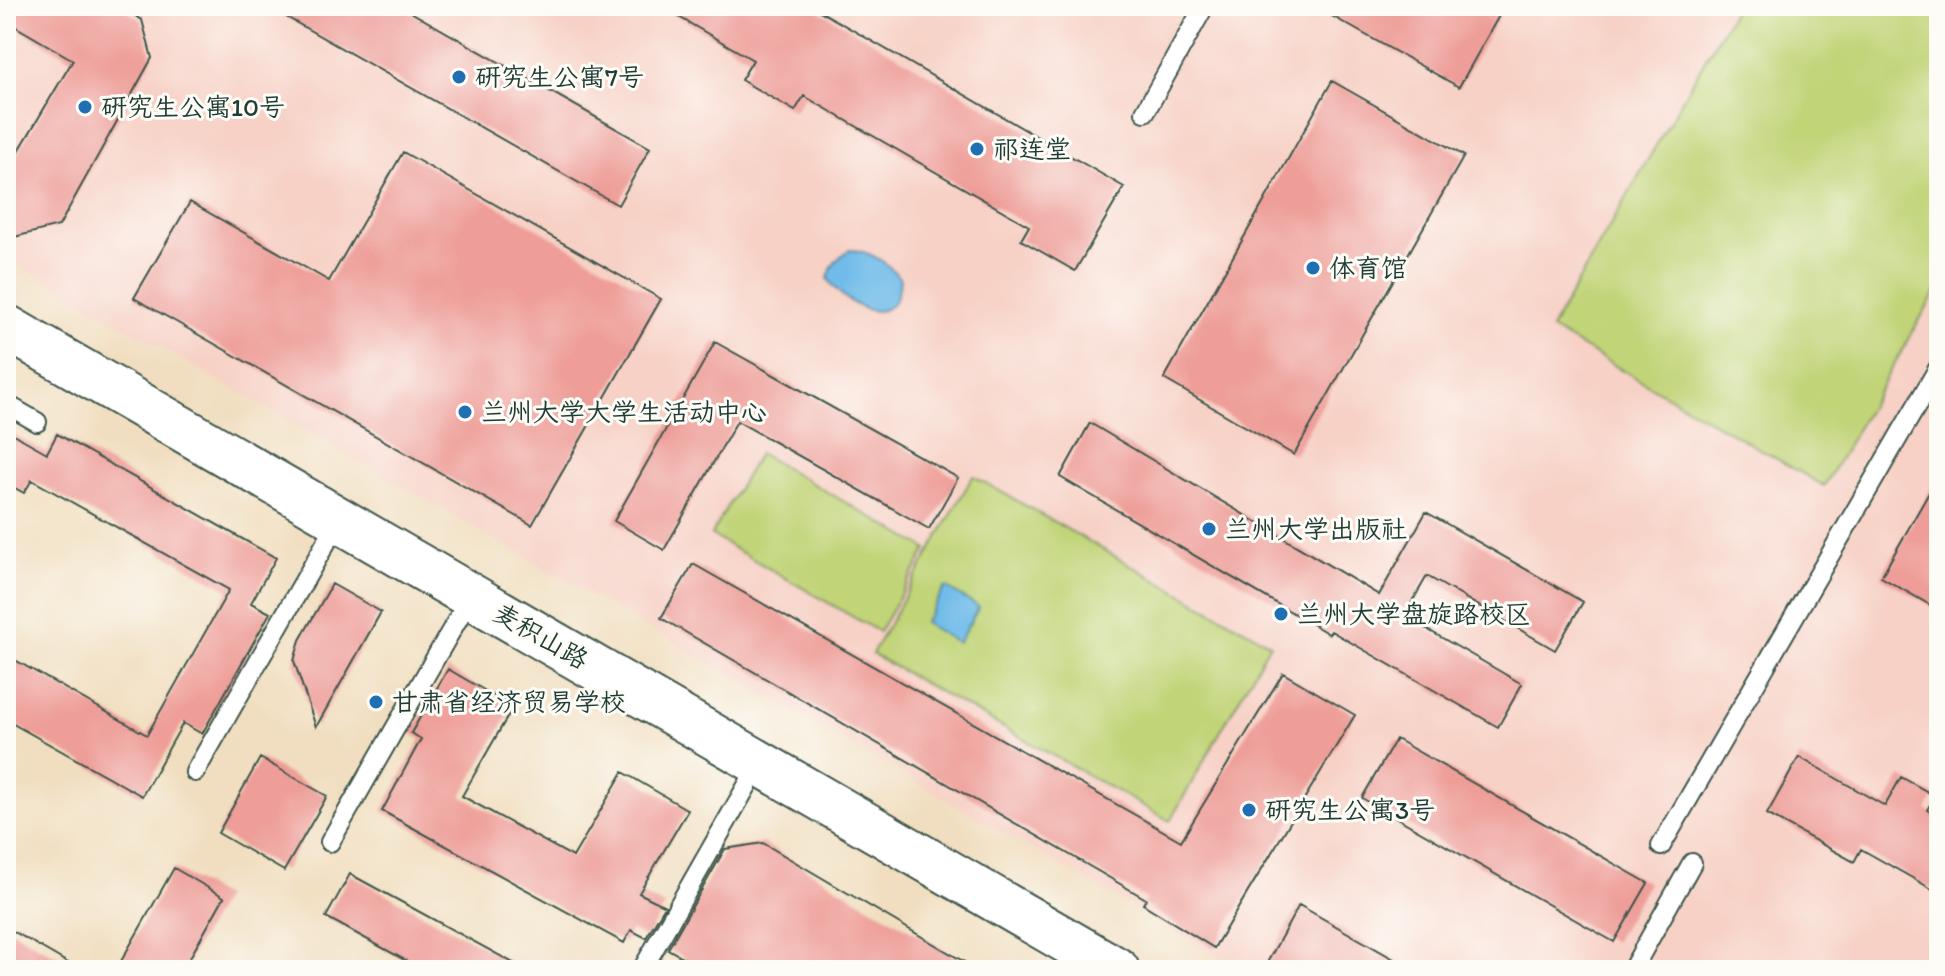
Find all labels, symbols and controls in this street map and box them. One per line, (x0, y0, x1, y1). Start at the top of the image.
place label: 研究生公寓7号 (475, 61, 644, 93)
marker: 研究生公寓7号 (450, 68, 468, 86)
place label: 研究生公寓10号 (101, 91, 285, 123)
marker: 研究生公寓10号 (76, 98, 94, 116)
place label: 祁连堂 (993, 133, 1071, 165)
marker: 祁连堂 (968, 140, 986, 158)
place label: 体育馆 (1329, 252, 1407, 284)
marker: 体育馆 (1304, 259, 1322, 277)
place label: 兰州大学大学生活动中心 (481, 396, 767, 428)
marker: 兰州大学大学生活动中心 (456, 403, 474, 421)
place label: 兰州大学出版社 (1225, 513, 1407, 545)
marker: 兰州大学出版社 (1200, 520, 1218, 538)
street label: 麦积山路 (488, 596, 594, 676)
place label: 兰州大学盘旋路校区 (1297, 598, 1531, 630)
marker: 兰州大学盘旋路校区 (1272, 605, 1290, 623)
place label: 甘肃省经济贸易学校 (392, 686, 626, 718)
marker: 甘肃省经济贸易学校 (367, 693, 385, 711)
place label: 研究生公寓3号 (1265, 794, 1435, 826)
marker: 研究生公寓3号 (1240, 801, 1258, 819)

